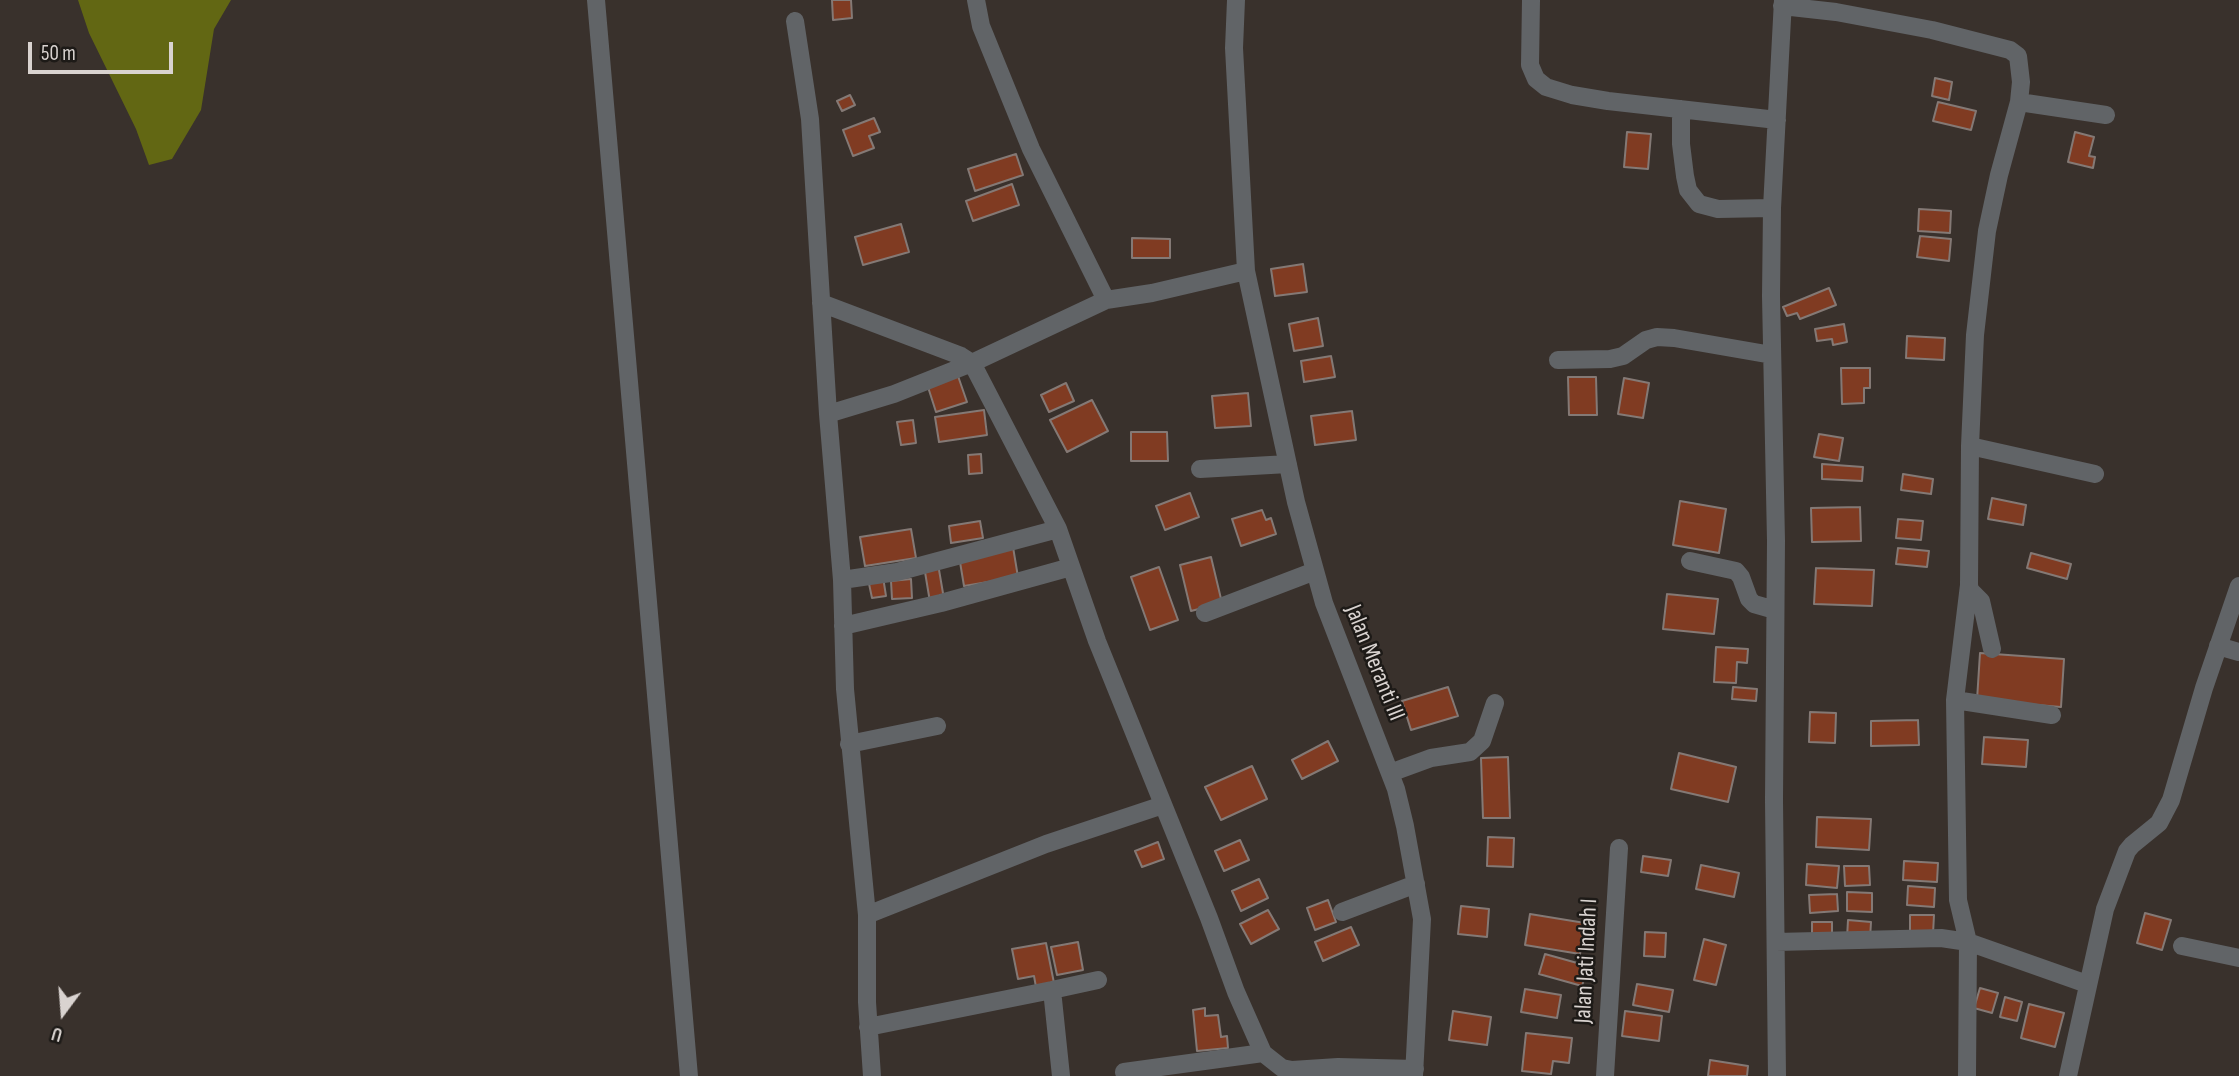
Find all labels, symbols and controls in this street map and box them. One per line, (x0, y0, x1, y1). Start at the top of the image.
scale bar (32, 28, 177, 72)
text: 50 m (41, 41, 76, 66)
street label: Jalan Meranti III (1338, 601, 1410, 725)
street label: Jalan Jati Indah I (1569, 898, 1605, 1024)
north arrow (28, 978, 98, 1048)
text: U (49, 1021, 65, 1046)

